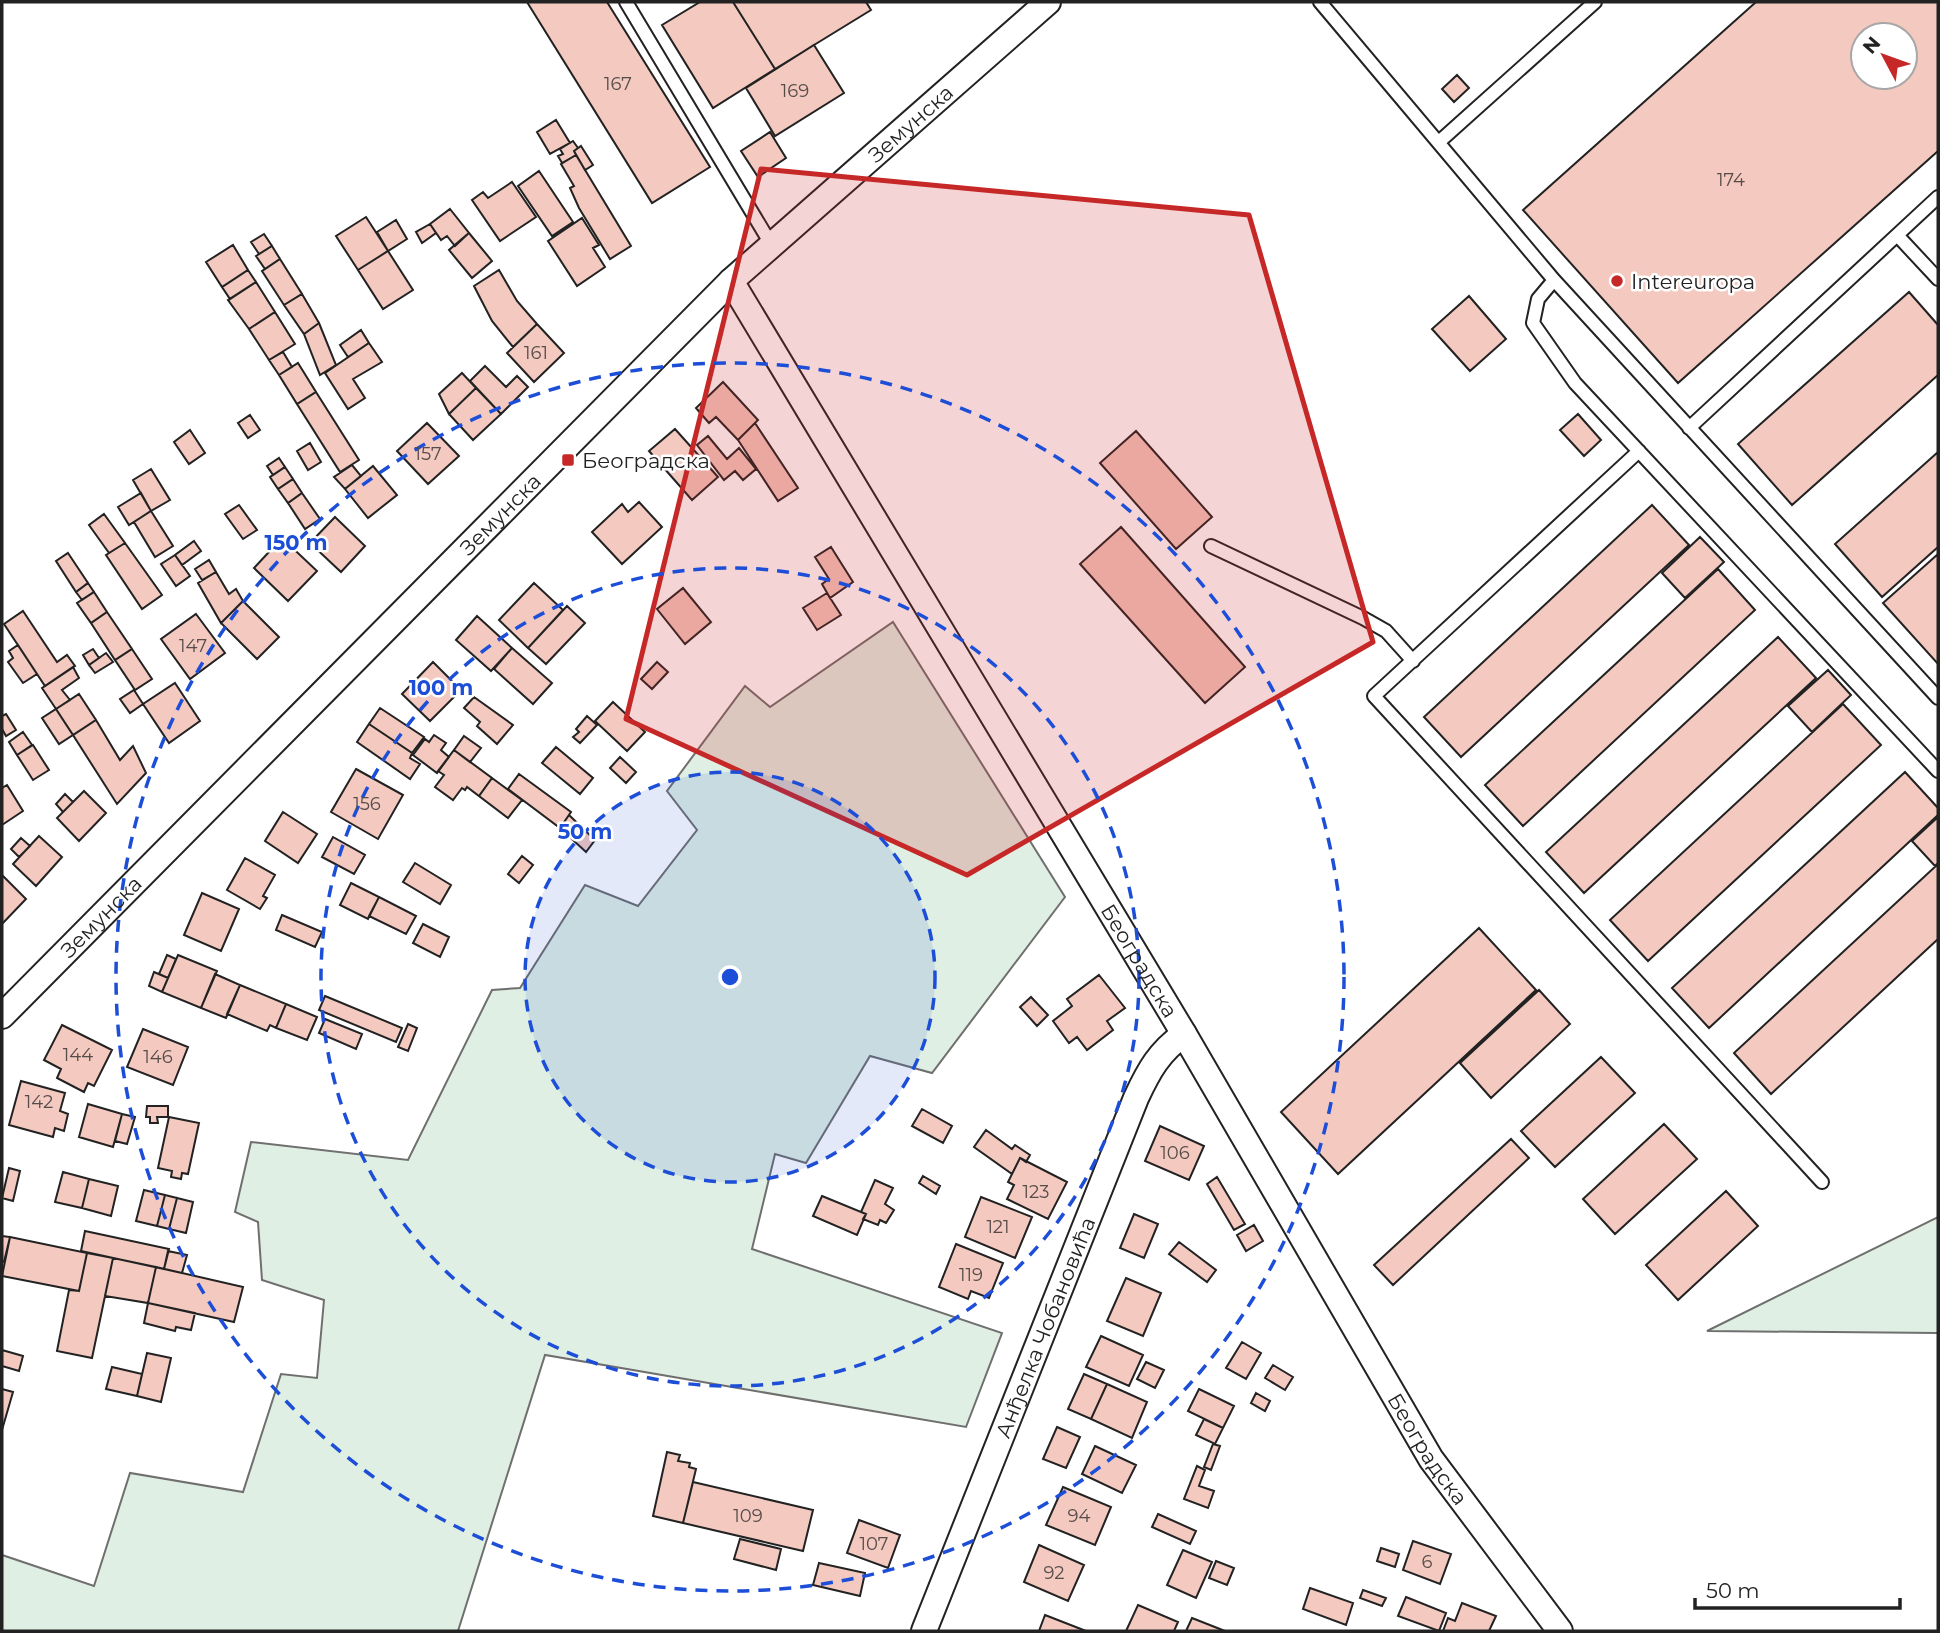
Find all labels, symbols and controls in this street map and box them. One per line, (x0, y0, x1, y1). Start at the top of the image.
north arrow (1849, 21, 1919, 91)
text: N (1858, 32, 1885, 59)
house number: 167 (604, 73, 632, 95)
street label: Земунска (863, 79, 958, 167)
house number: 169 (781, 80, 809, 102)
house number: 174 (1717, 169, 1745, 191)
place label: Intereuropa (1631, 269, 1755, 294)
marker: Intereuropa (1609, 273, 1625, 289)
house number: 161 (524, 342, 548, 364)
house number: 157 (414, 443, 442, 465)
place label: Београдска (582, 448, 710, 473)
marker: Београдска (560, 452, 576, 468)
street label: Земунска (454, 468, 546, 560)
text: 150 m (265, 530, 327, 555)
house number: 147 (179, 635, 207, 657)
text: 100 m (409, 675, 473, 700)
house number: 156 (353, 793, 381, 815)
text: 50 m (558, 819, 612, 844)
street label: Земунска (55, 871, 146, 963)
street label: Београдска (1096, 899, 1183, 1022)
centre of rings (718, 965, 742, 989)
house number: 144 (63, 1044, 93, 1066)
house number: 146 (143, 1046, 173, 1068)
house number: 142 (25, 1091, 53, 1113)
house number: 106 (1160, 1142, 1190, 1164)
house number: 123 (1023, 1181, 1049, 1203)
street label: Анђелка Чобановића (990, 1213, 1100, 1441)
house number: 121 (986, 1216, 1010, 1238)
house number: 119 (959, 1264, 983, 1286)
street label: Београдска (1383, 1388, 1473, 1509)
house number: 109 (733, 1505, 763, 1527)
house number: 94 (1068, 1505, 1091, 1527)
house number: 107 (860, 1533, 888, 1555)
house number: 6 (1422, 1551, 1433, 1573)
house number: 92 (1043, 1562, 1065, 1584)
scale bar (1695, 1566, 1900, 1610)
text: 50 m (1706, 1578, 1760, 1603)

